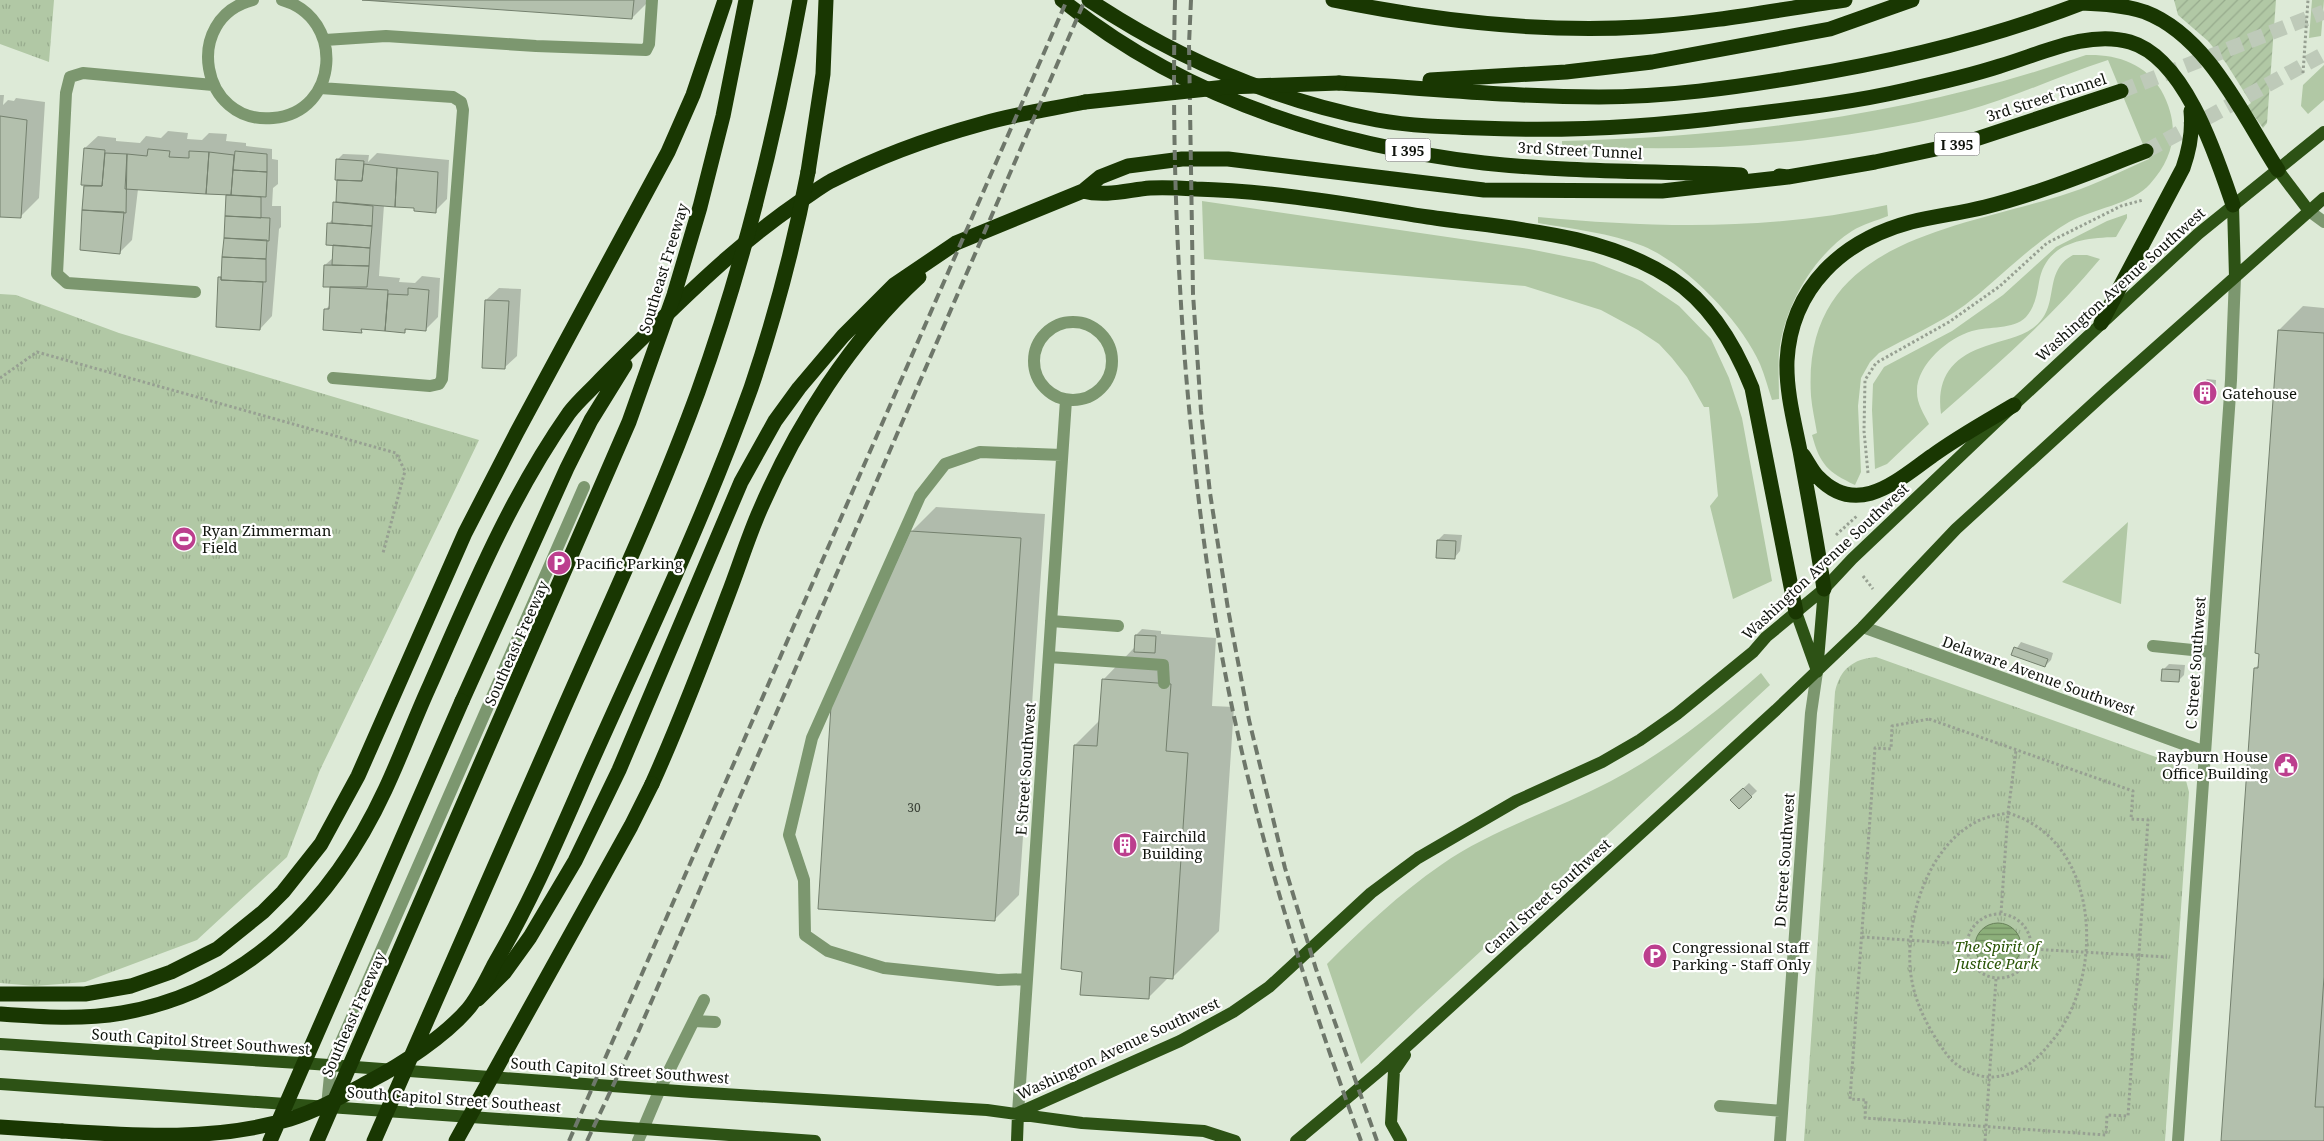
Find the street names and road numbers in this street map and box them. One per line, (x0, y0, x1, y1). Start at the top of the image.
street label: 3rd Street Tunnel (1983, 68, 2109, 126)
road number: I 395 (1934, 132, 1980, 156)
street label: 3rd Street Tunnel (1517, 137, 1643, 163)
road number: I 395 (1386, 138, 1430, 162)
street label: Southeast Freeway (634, 200, 692, 336)
street label: Washington Avenue Southwest (2031, 203, 2209, 365)
street label: Washington Avenue Southwest (1737, 478, 1913, 644)
street label: Southeast Freeway (479, 577, 553, 709)
street label: C Street Southwest (2180, 596, 2210, 730)
street label: Delaware Avenue Southwest (1940, 631, 2138, 719)
street label: E Street Southwest (1010, 702, 1040, 836)
street label: D Street Southwest (1769, 792, 1799, 928)
street label: Canal Street Southwest (1479, 834, 1615, 958)
street label: Southeast Freeway (316, 948, 390, 1080)
street label: Washington Avenue Southwest (1014, 992, 1222, 1104)
street label: South Capitol Street Southwest (91, 1023, 311, 1059)
street label: South Capitol Street Southwest (510, 1052, 730, 1088)
street label: South Capitol Street Southeast (346, 1082, 562, 1116)

